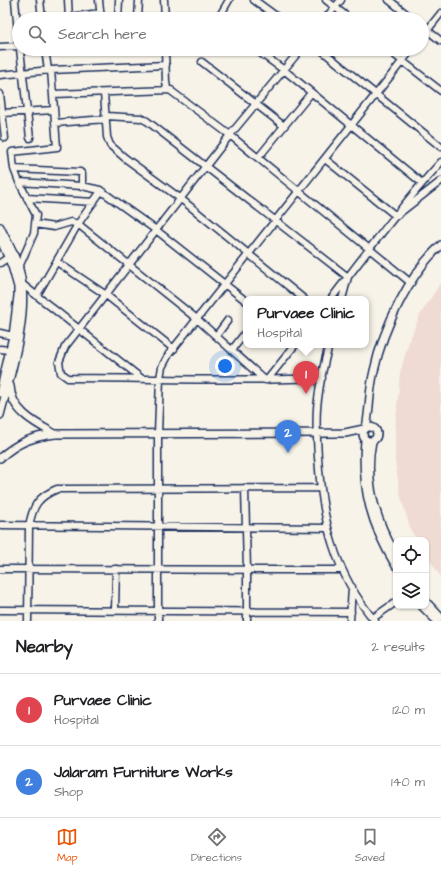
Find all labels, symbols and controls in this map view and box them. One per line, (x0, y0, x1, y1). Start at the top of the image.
search box (12, 12, 429, 56)
icon: search (26, 23, 48, 45)
text: Search here (58, 24, 147, 45)
popup (243, 296, 369, 348)
text: Purvaee Clinic (257, 303, 355, 324)
text: Hospital (257, 324, 302, 342)
your location (215, 356, 235, 376)
pin: 1 (293, 361, 319, 394)
pin: 2 (275, 420, 301, 453)
map controls (393, 537, 429, 609)
button: locate (393, 537, 429, 573)
button: layers (393, 573, 429, 609)
text: Nearby (16, 635, 73, 659)
text: 2 results (371, 638, 425, 656)
text: Purvaee Clinic (54, 690, 152, 711)
text: 1 (28, 701, 30, 719)
text: 120 m (392, 701, 425, 719)
text: Hospital (54, 711, 99, 729)
text: Jalaram Furniture Works (54, 762, 233, 783)
text: 2 (25, 773, 33, 791)
text: 140 m (391, 773, 425, 791)
text: Shop (54, 783, 83, 801)
tab: Map (56, 826, 78, 865)
tab: Directions (191, 826, 242, 865)
tab: Saved (355, 826, 385, 865)

